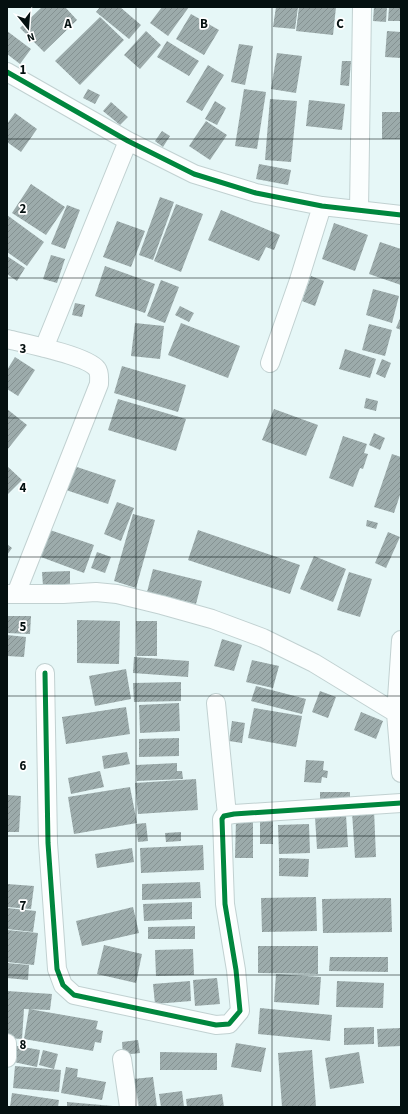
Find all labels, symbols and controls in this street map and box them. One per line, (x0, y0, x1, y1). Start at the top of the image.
north arrow (8, 8, 48, 48)
text: A (63, 15, 72, 33)
text: B (200, 15, 208, 33)
text: C (336, 15, 344, 33)
text: N (25, 29, 36, 45)
text: 1 (20, 61, 27, 79)
text: 2 (20, 200, 27, 218)
text: 3 (20, 340, 27, 358)
text: 4 (20, 479, 27, 497)
text: 5 (20, 618, 27, 636)
text: 6 (20, 757, 27, 775)
text: 7 (20, 897, 27, 915)
text: 8 (20, 1036, 27, 1054)

